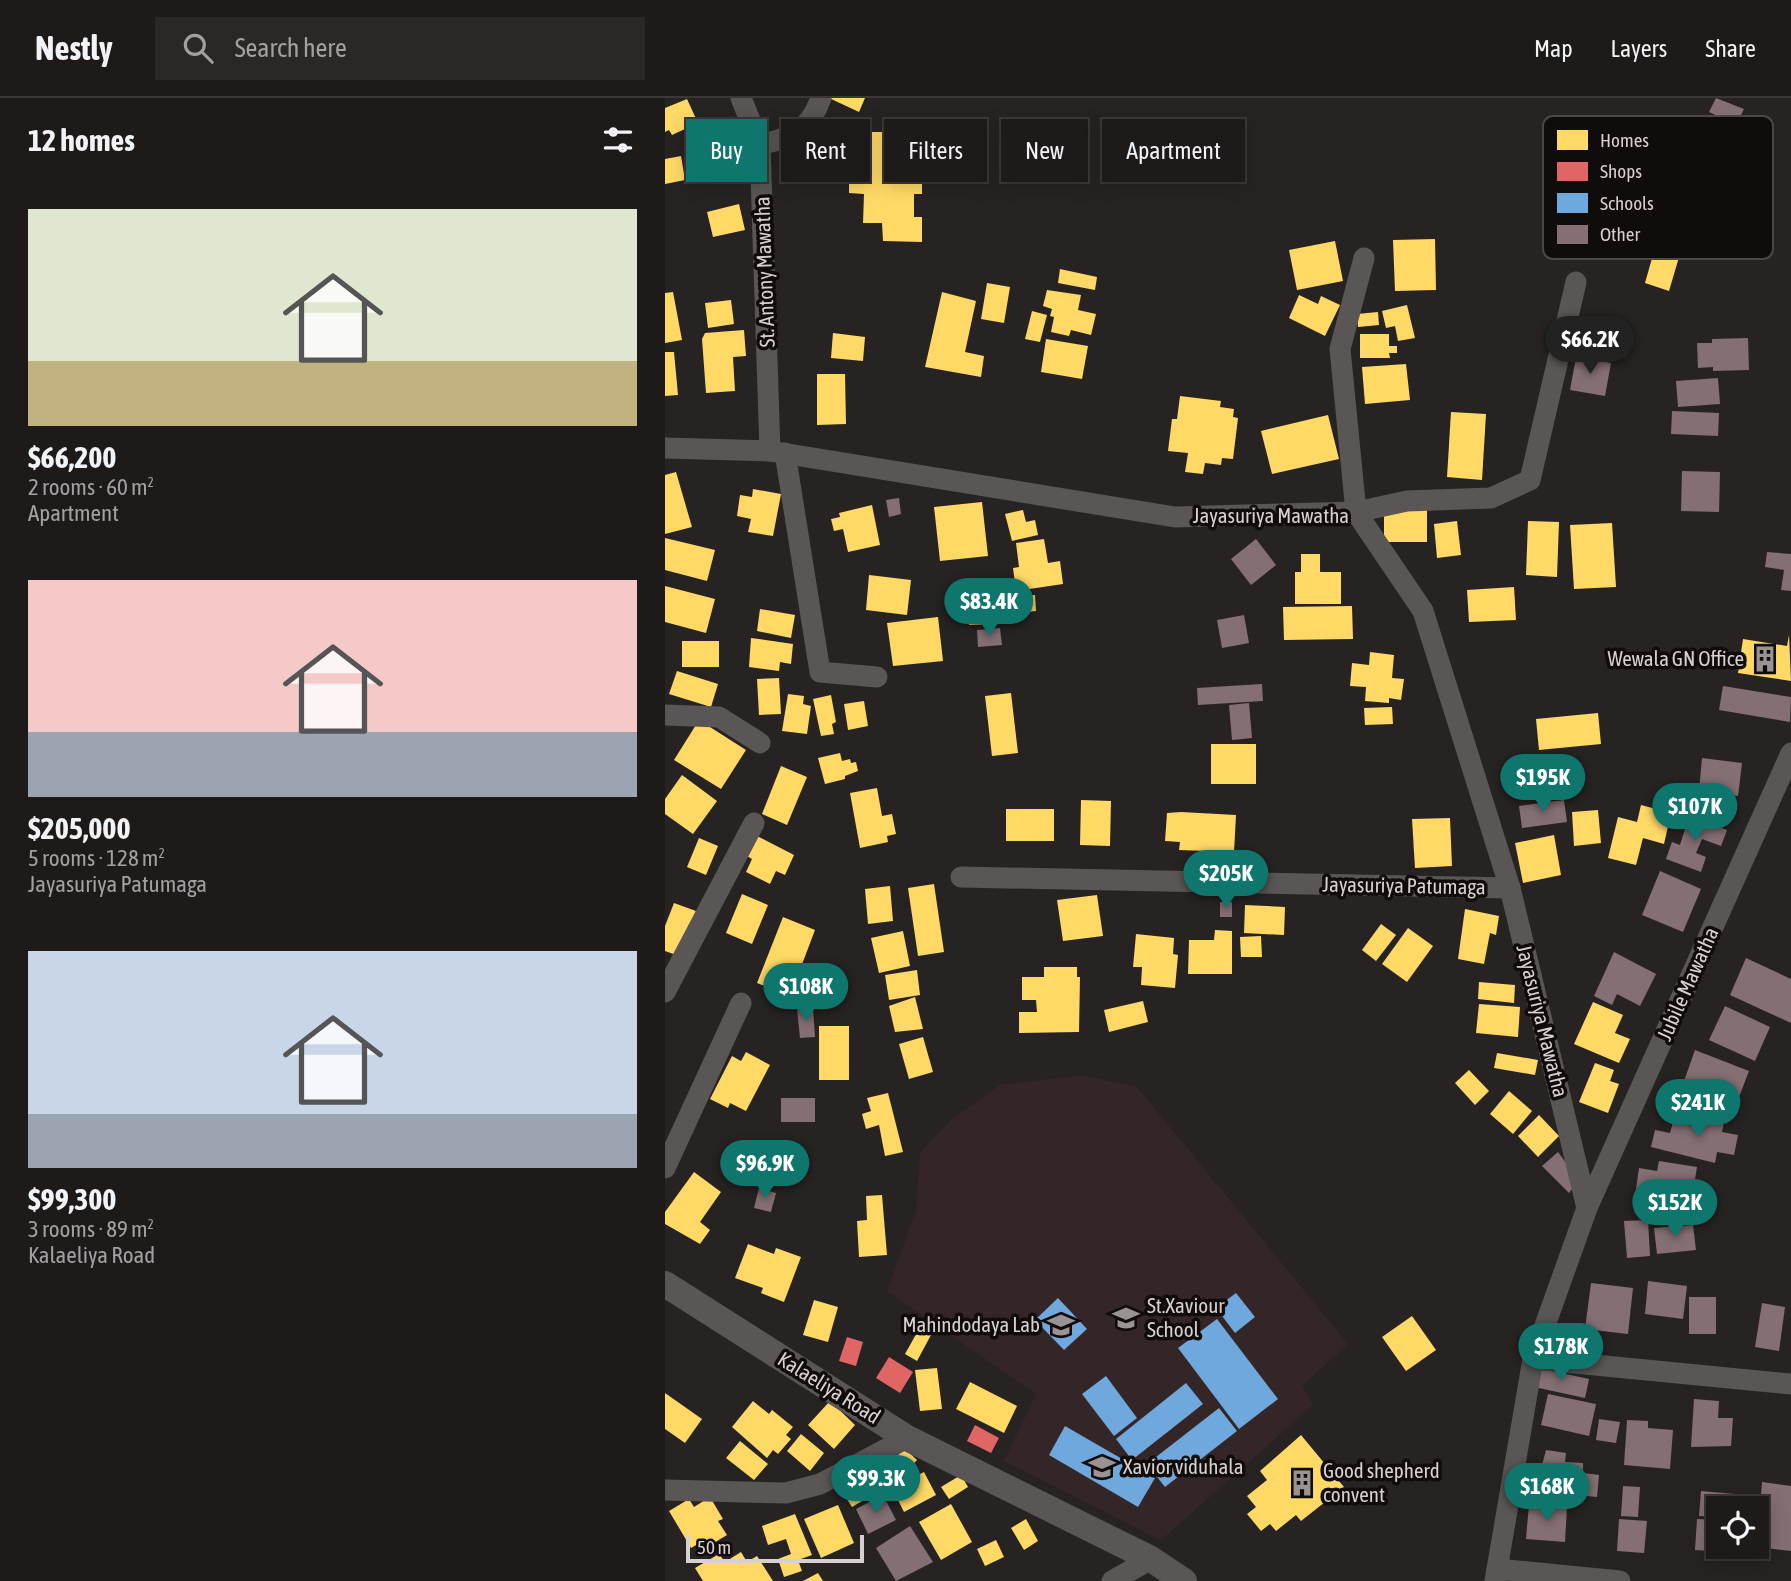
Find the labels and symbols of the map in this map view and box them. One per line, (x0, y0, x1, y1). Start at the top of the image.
legend (1543, 116, 1773, 259)
text: Homes (1600, 129, 1649, 151)
text: Shops (1600, 160, 1642, 182)
text: Schools (1600, 192, 1654, 214)
street label: St. Antony Mawatha (749, 196, 779, 348)
text: Other (1600, 223, 1640, 245)
pin: $66.2K (1533, 316, 1647, 376)
street label: Jayasuriya Mawatha (1193, 503, 1349, 527)
pin: $83.4K (932, 578, 1046, 638)
building icon: Wewala GN Office (1750, 644, 1780, 674)
place label: Wewala GN Office (1608, 646, 1744, 670)
pin: $195K (1494, 754, 1592, 814)
pin: $107K (1646, 784, 1744, 843)
pin: $205K (1177, 850, 1275, 910)
street label: Jayasuriya Patumaga (1322, 872, 1486, 898)
street label: Jubile Mawatha (1651, 923, 1723, 1044)
street label: Jayasuriya Mawatha (1512, 942, 1574, 1099)
pin: $108K (757, 964, 855, 1023)
pin: $241K (1649, 1080, 1747, 1139)
pin: $96.9K (708, 1140, 822, 1200)
pin: $152K (1626, 1180, 1724, 1239)
place label: St.Xaviour School (1147, 1293, 1225, 1341)
school or university icon: St.Xaviour School (1111, 1303, 1141, 1333)
school or university icon: Mahindodaya Lab (1046, 1310, 1076, 1340)
place label: Mahindodaya Lab (902, 1312, 1040, 1336)
pin: $178K (1512, 1324, 1610, 1383)
street label: Kalaeliya Road (774, 1346, 885, 1428)
school or university icon: Xavior viduhala (1087, 1452, 1117, 1482)
place label: Xavior viduhala (1123, 1454, 1244, 1478)
pin: $99.3K (819, 1456, 933, 1515)
place label: Good shepherd convent (1323, 1458, 1440, 1506)
pin: $168K (1498, 1464, 1596, 1523)
building icon: Good shepherd convent (1287, 1468, 1317, 1498)
scale bar (686, 1532, 865, 1564)

